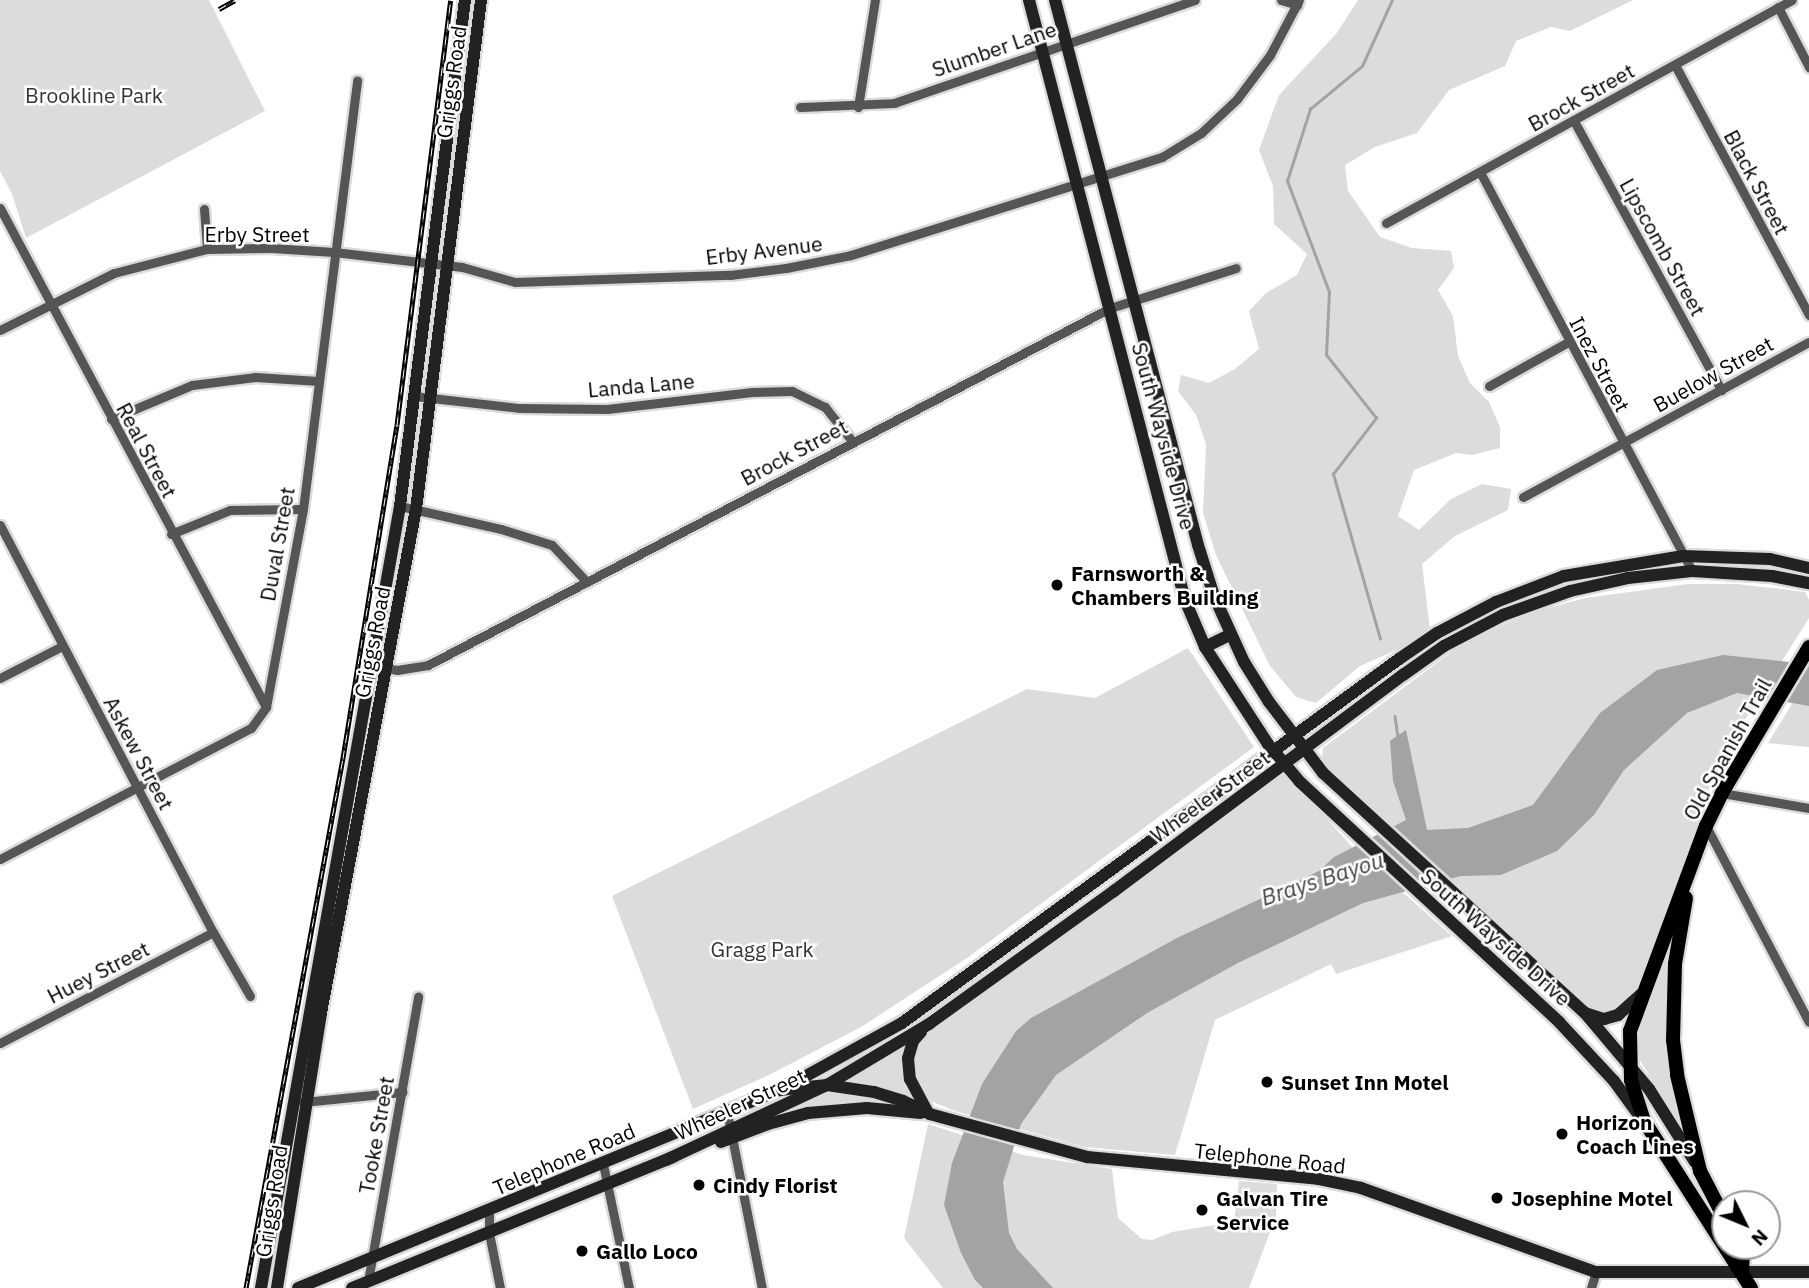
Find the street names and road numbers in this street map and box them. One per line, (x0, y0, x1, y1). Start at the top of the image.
street label: Slumber Lane (929, 16, 1059, 82)
street label: Griggs Road (431, 24, 471, 140)
street label: Brock Street (1524, 58, 1638, 136)
street label: Black Street (1719, 125, 1795, 239)
street label: Lipscomb Street (1615, 174, 1711, 320)
street label: Erby Street (204, 221, 310, 247)
street label: Erby Avenue (704, 230, 824, 270)
street label: Inez Street (1564, 312, 1636, 416)
street label: Buelow Street (1649, 331, 1777, 417)
street label: South Wayside Drive (1127, 340, 1201, 532)
street label: Landa Lane (587, 368, 695, 402)
street label: Real Street (111, 398, 183, 502)
street label: Brock Street (736, 413, 852, 491)
street label: Duval Street (255, 485, 299, 603)
street label: Griggs Road (349, 584, 395, 700)
street label: Old Spanish Trail (1678, 674, 1776, 824)
street label: Askew Street (99, 692, 179, 814)
street label: Wheeler Street (1145, 744, 1275, 848)
street label: South Wayside Drive (1416, 863, 1576, 1011)
street label: Huey Street (43, 936, 153, 1008)
street label: Wheeler Street (671, 1063, 809, 1145)
street label: Tooke Street (353, 1074, 399, 1196)
street label: Telephone Road (489, 1118, 639, 1200)
street label: Telephone Road (1193, 1138, 1347, 1178)
street label: Griggs Road (250, 1143, 292, 1259)

